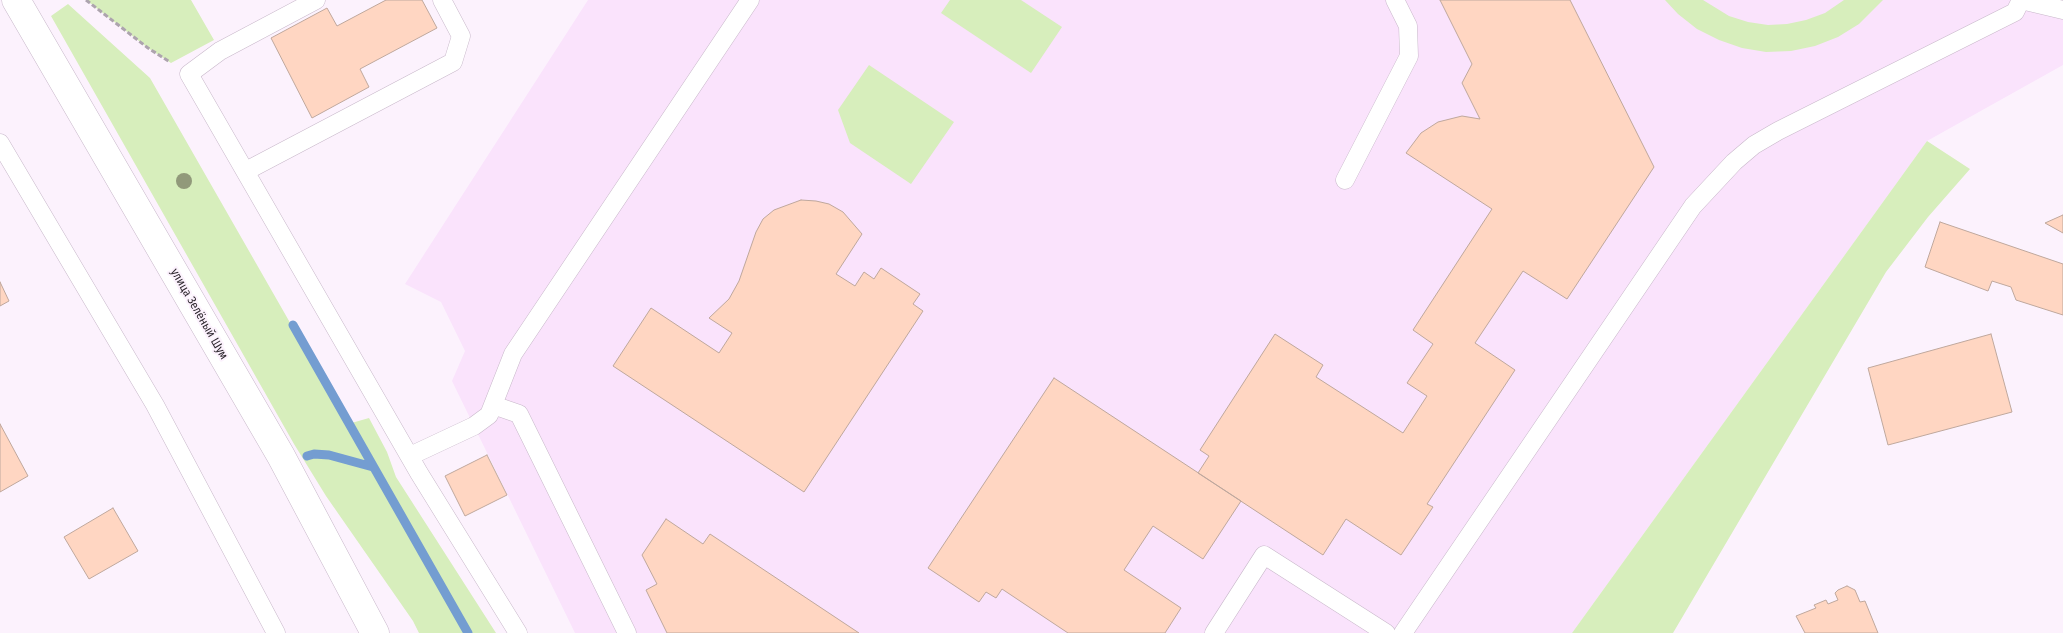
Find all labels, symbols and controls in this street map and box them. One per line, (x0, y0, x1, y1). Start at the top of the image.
street label: улица Зелёный Шум (167, 266, 231, 362)

